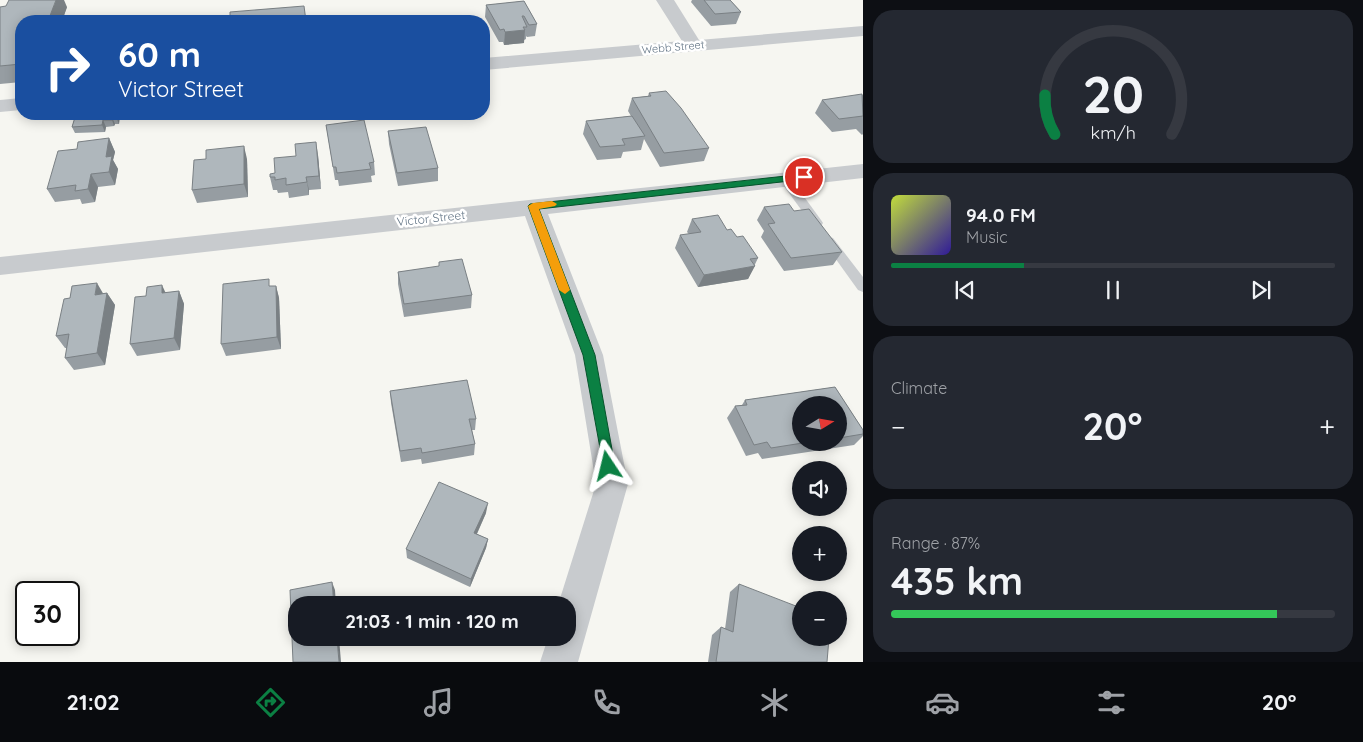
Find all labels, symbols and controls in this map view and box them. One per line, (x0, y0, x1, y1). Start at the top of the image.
text: 60 m (118, 32, 201, 76)
icon: right (35, 35, 100, 100)
street label: Webb Street (641, 37, 705, 57)
text: 20 (1082, 61, 1144, 126)
text: Victor Street (118, 75, 244, 103)
text: km/h (1090, 121, 1136, 143)
pin (783, 156, 825, 198)
icon: arrive (790, 163, 818, 191)
text: 94.0 FM (966, 203, 1036, 227)
street label: Victor Street (396, 207, 466, 229)
text: Music (966, 227, 1008, 247)
icon: previous (951, 276, 979, 304)
icon: pause (1099, 276, 1127, 304)
icon: next (1247, 276, 1275, 304)
text: Climate (891, 378, 947, 398)
north arrow (792, 396, 848, 451)
map controls (792, 396, 847, 646)
text: 20° (1082, 402, 1142, 450)
text: − (891, 409, 906, 444)
text: + (1319, 409, 1335, 444)
position arrow (581, 439, 633, 491)
button: sound (792, 461, 847, 516)
button: + (792, 526, 847, 581)
text: Range · 87% (891, 533, 980, 553)
text: 435 km (891, 557, 1023, 605)
speed limit sign: 30 (15, 581, 80, 646)
button: − (792, 591, 847, 646)
text: 21:03 · 1 min · 120 m (345, 609, 519, 633)
icon: directions (253, 685, 288, 720)
icon: music (421, 685, 456, 720)
icon: phone (589, 685, 624, 720)
icon: climate (757, 685, 792, 720)
icon: car (925, 685, 960, 720)
icon: filters (1094, 685, 1129, 720)
text: 21:02 (67, 688, 120, 716)
text: 20° (1262, 688, 1296, 716)

